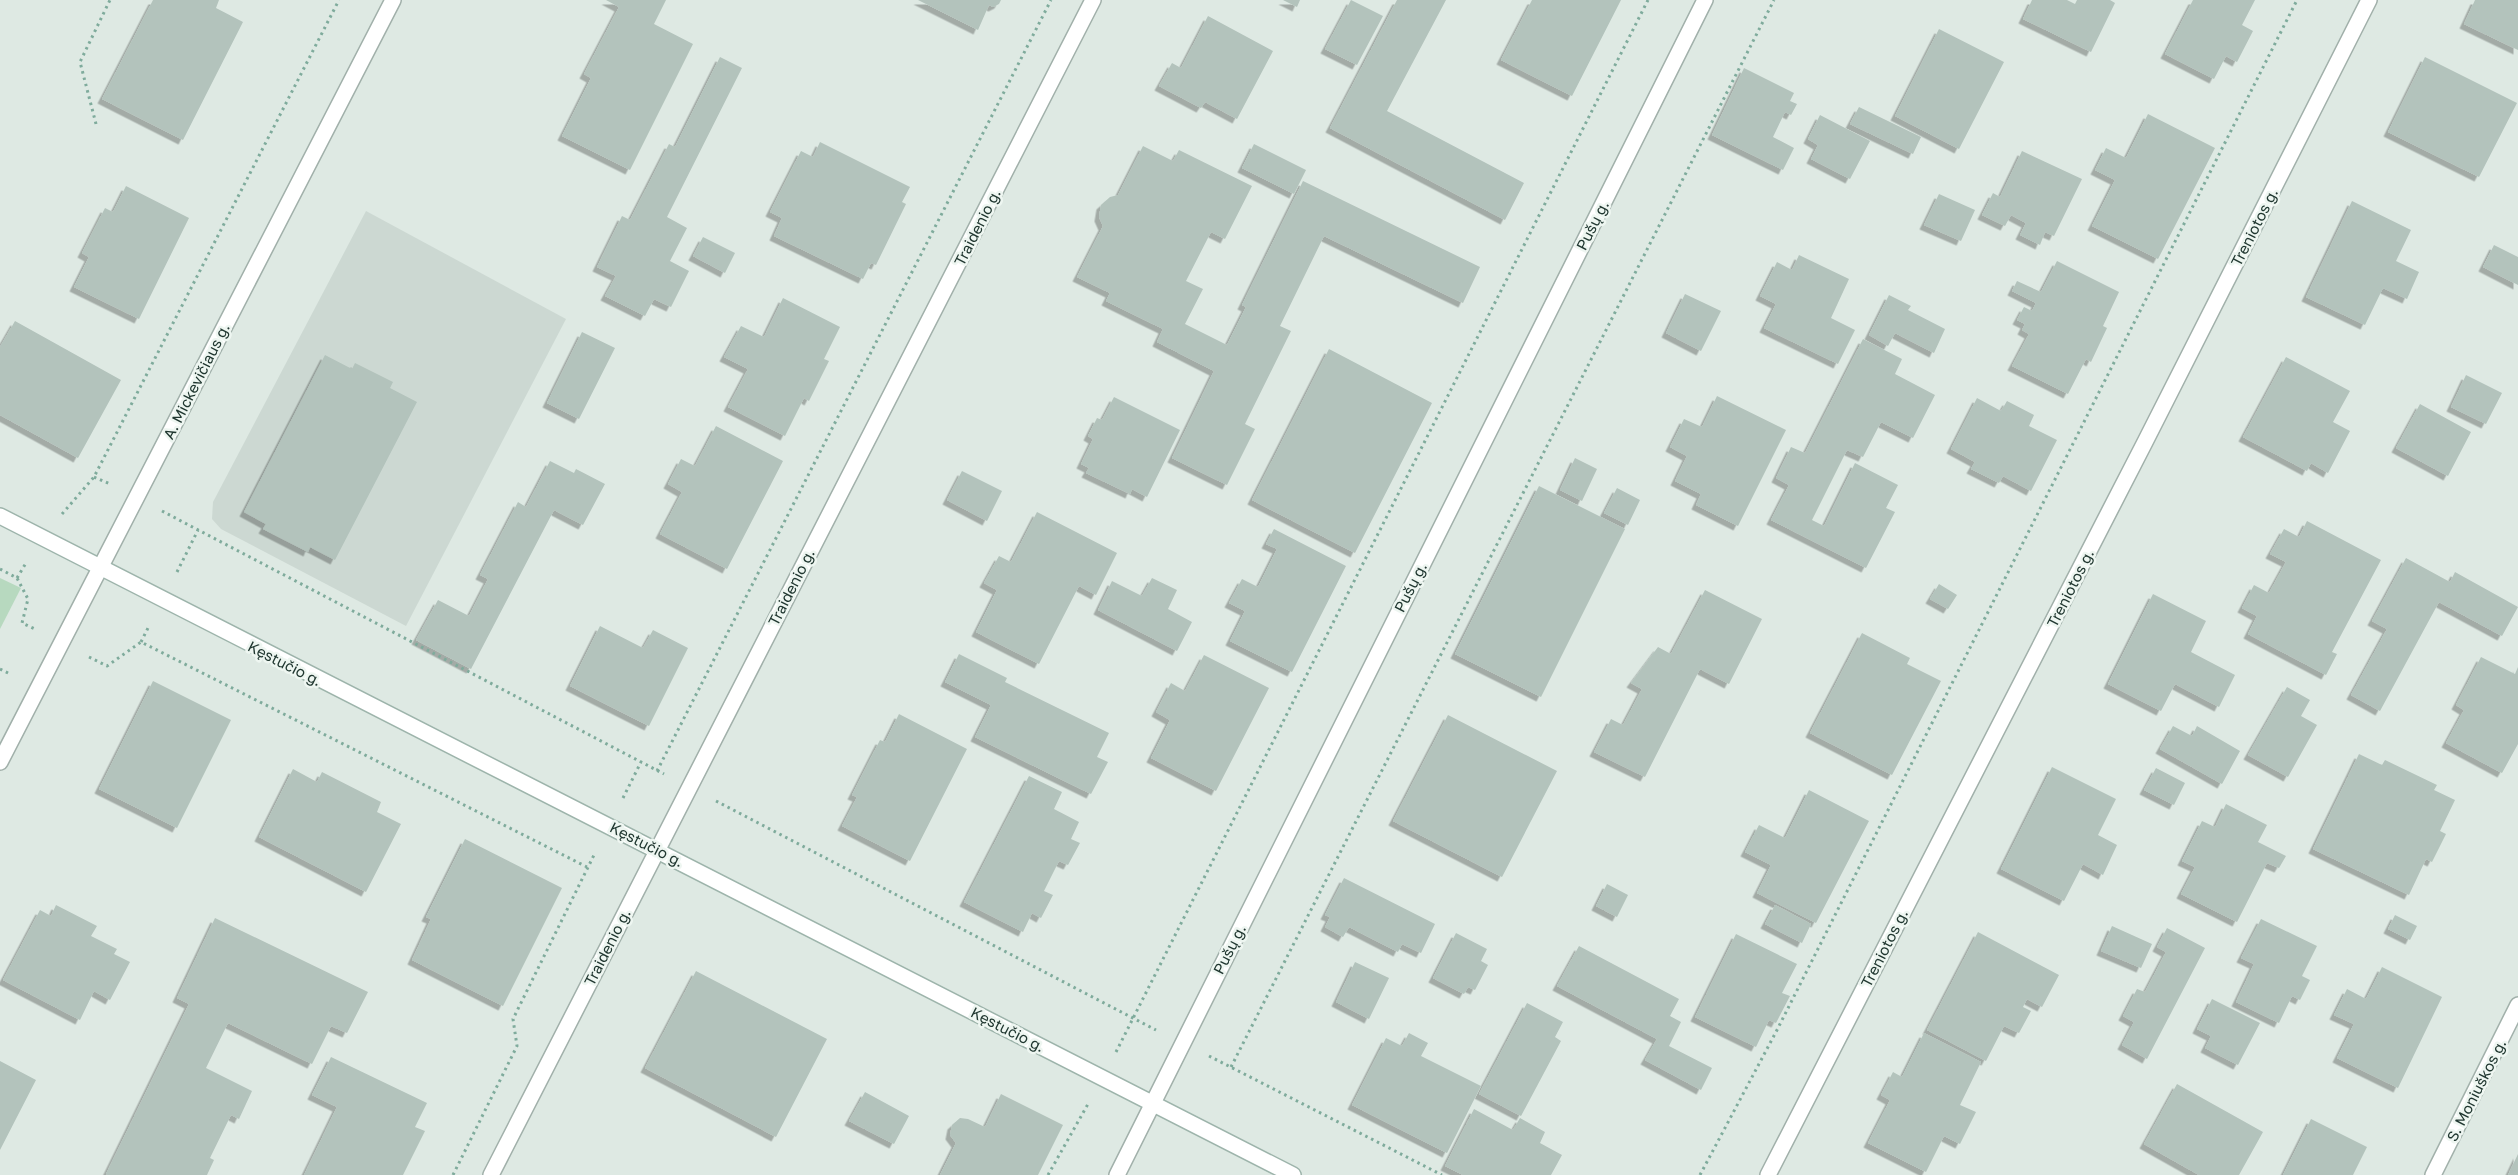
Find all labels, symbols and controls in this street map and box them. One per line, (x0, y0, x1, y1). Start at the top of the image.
street label: Treniotos g. (2227, 185, 2281, 269)
street label: Traidenio g. (950, 186, 1004, 268)
street label: Pušų g. (1572, 197, 1612, 253)
street label: A. Mickevičiaus g. (159, 320, 233, 442)
street label: Traidenio g. (764, 546, 818, 628)
street label: Treniotos g. (2043, 546, 2097, 630)
street label: Pušų g. (1390, 559, 1430, 615)
street label: Kęstučio g. (245, 637, 325, 689)
street label: Kęstučio g. (607, 818, 687, 870)
street label: Traidenio g. (580, 906, 634, 988)
street label: Treniotos g. (1857, 906, 1911, 990)
street label: Pušų g. (1209, 921, 1249, 977)
street label: Kęstučio g. (968, 1003, 1048, 1055)
street label: S. Moniuškos g. (2442, 1036, 2510, 1144)

